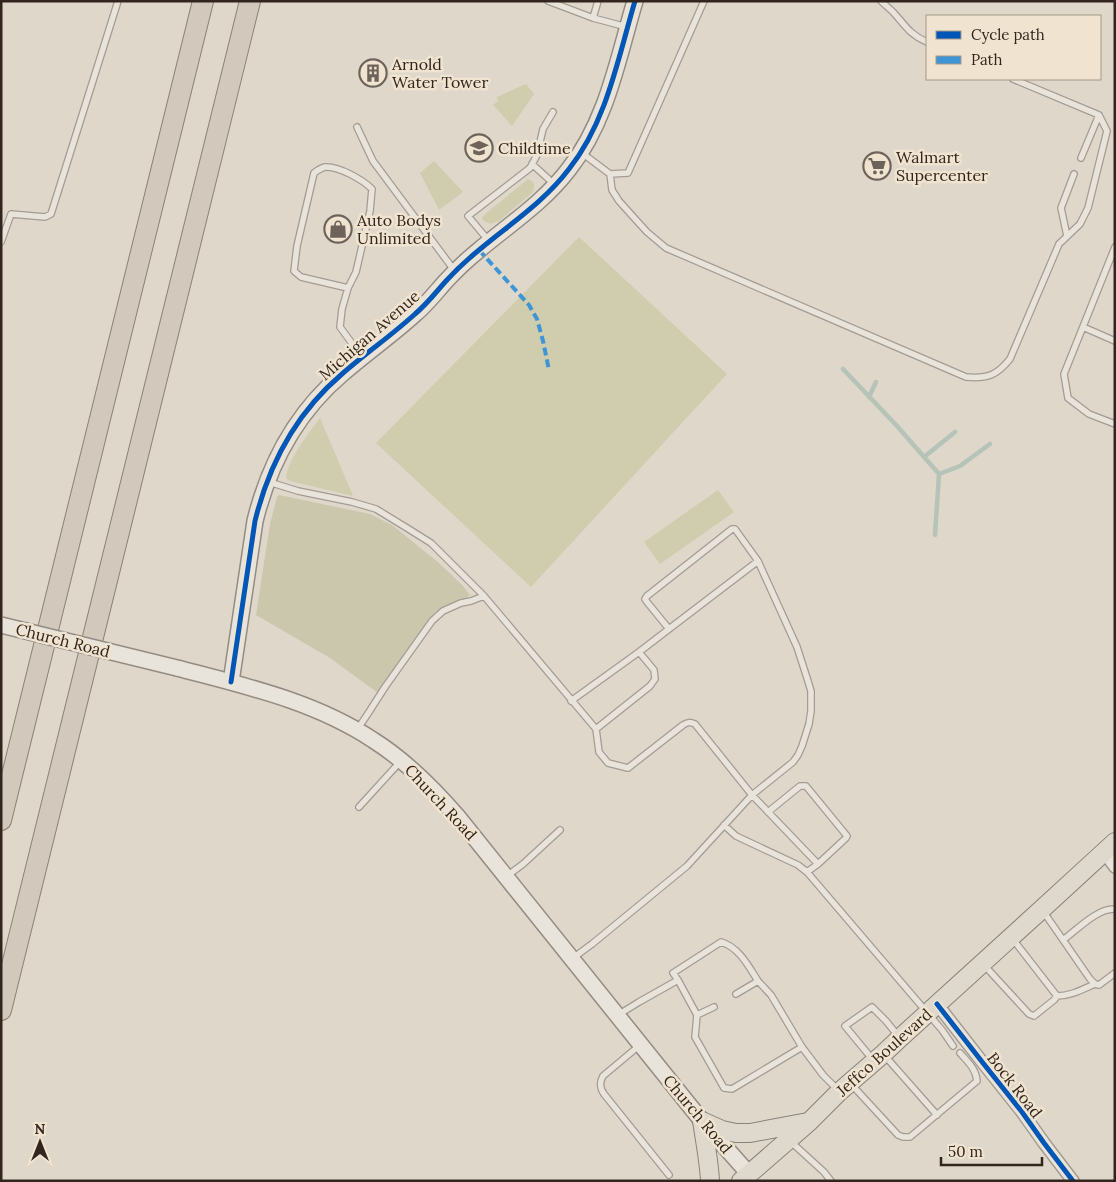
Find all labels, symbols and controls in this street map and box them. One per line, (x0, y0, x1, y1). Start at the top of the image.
legend (926, 15, 1101, 80)
text: Cycle path (971, 25, 1045, 44)
text: Path (971, 50, 1002, 69)
place label: Arnold Water Tower (391, 54, 488, 92)
building icon: Arnold Water Tower (358, 58, 388, 88)
school or university icon: Childtime (464, 133, 494, 163)
place label: Childtime (498, 138, 571, 158)
place label: Walmart Supercenter (896, 147, 988, 185)
supermarket icon: Walmart Supercenter (862, 151, 892, 181)
place label: Auto Bodys Unlimited (356, 210, 441, 248)
shop icon: Auto Bodys Unlimited (323, 214, 353, 244)
street label: Michigan Avenue (314, 286, 424, 384)
street label: Church Road (14, 619, 113, 661)
street label: Church Road (401, 760, 482, 844)
street label: Jeffco Boulevard (831, 1004, 936, 1101)
street label: Bock Road (983, 1048, 1047, 1122)
street label: Church Road (659, 1071, 737, 1158)
north arrow (15, 1117, 65, 1167)
text: N (35, 1120, 46, 1138)
scale bar (941, 1134, 1042, 1166)
text: 50 m (948, 1142, 983, 1161)

